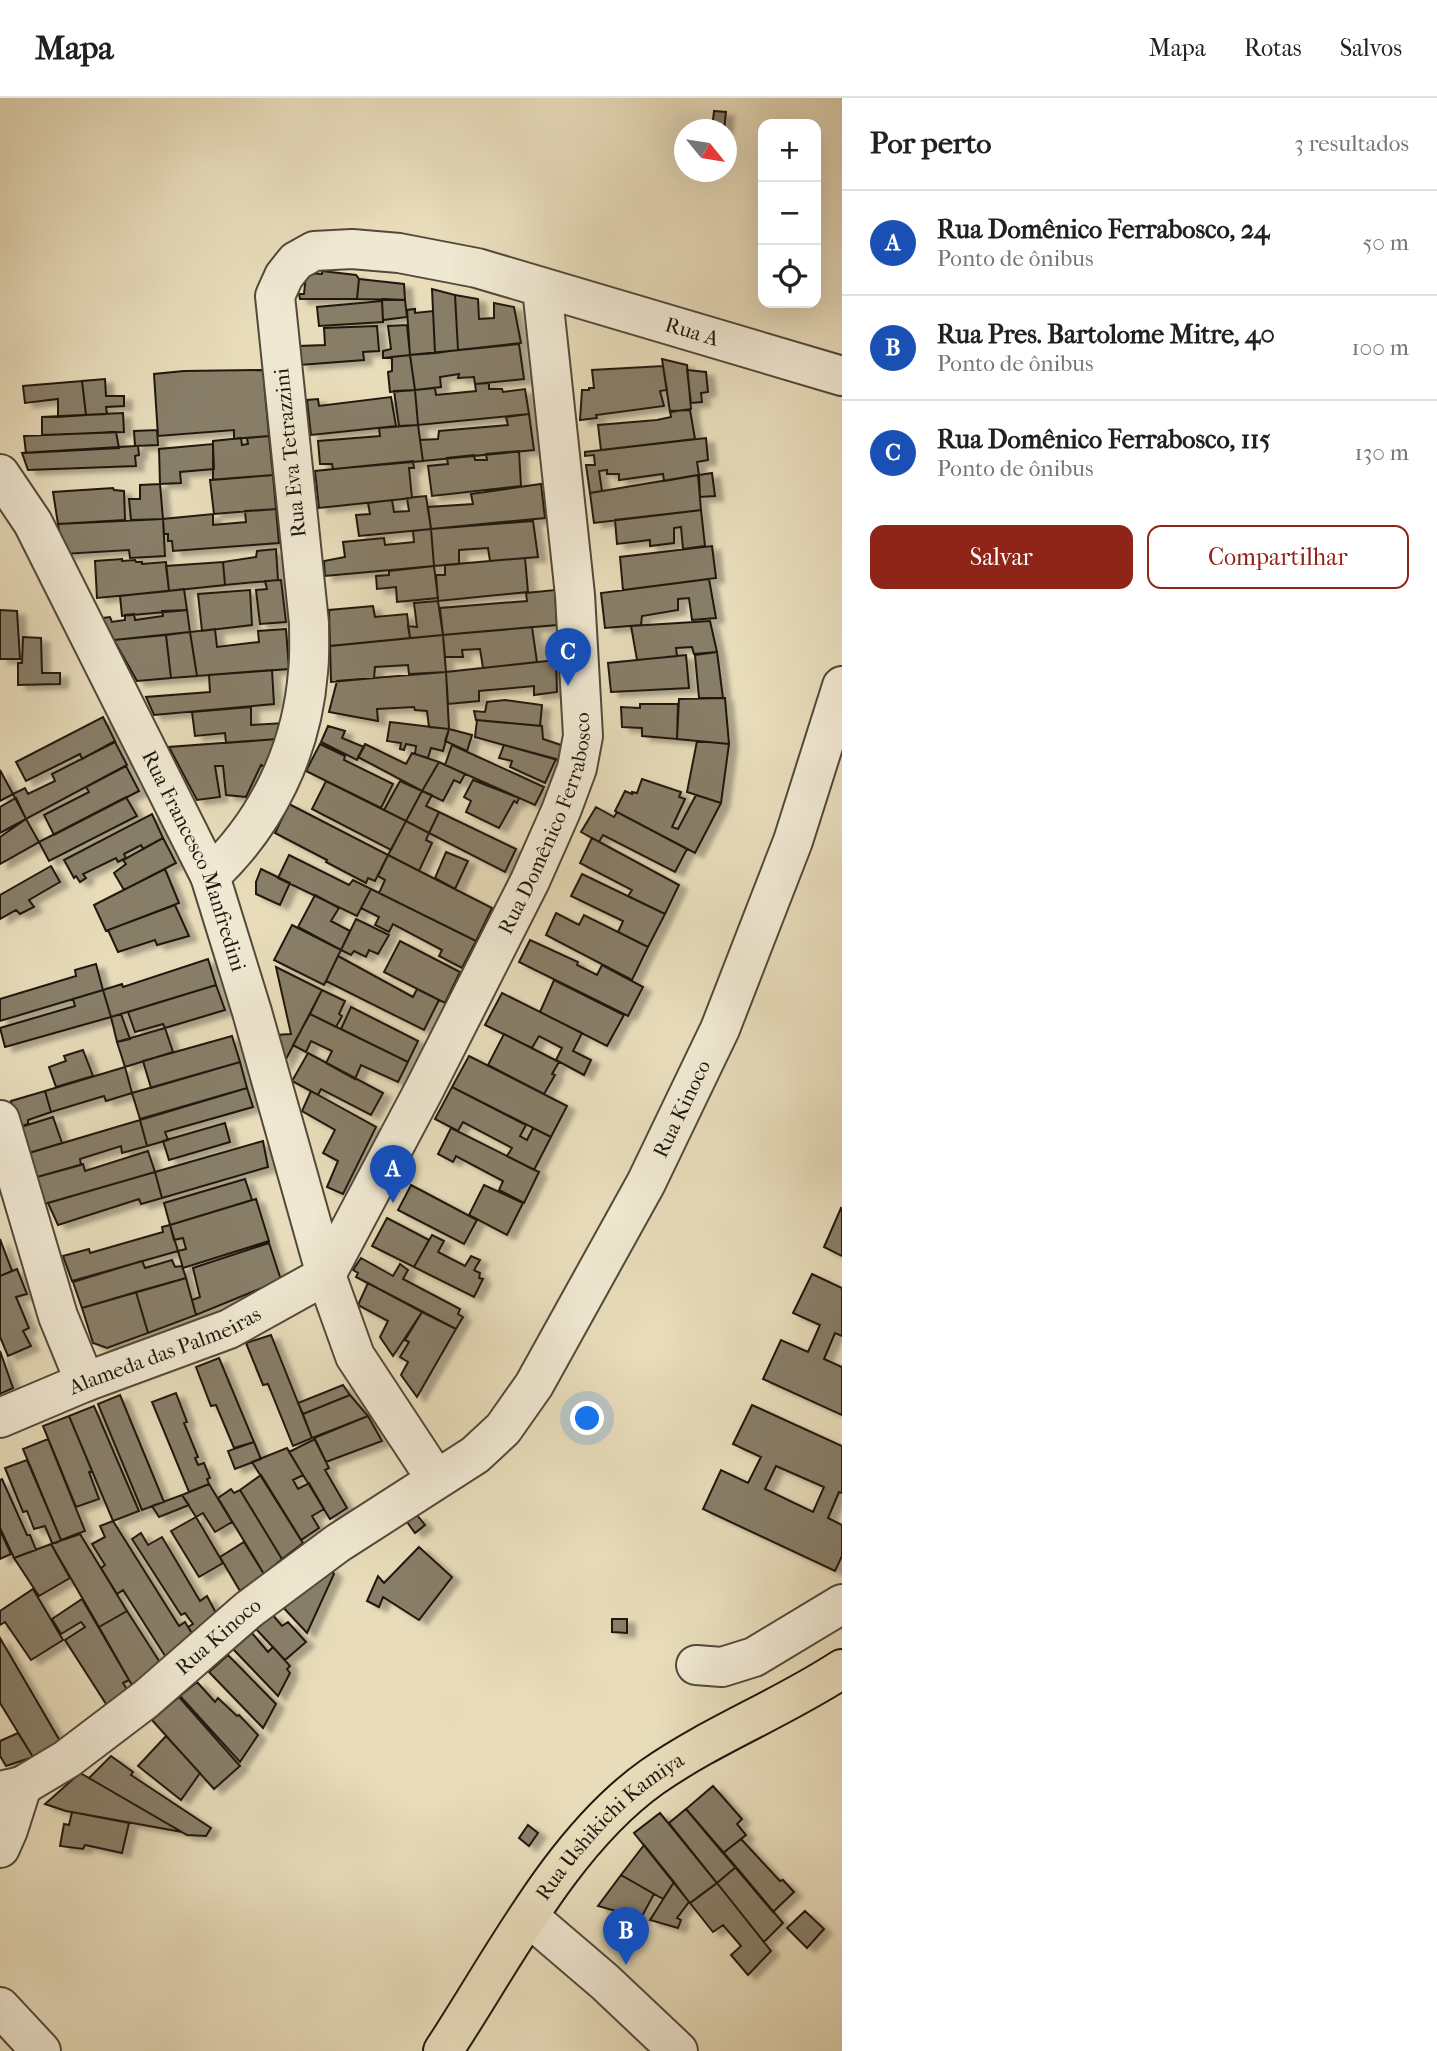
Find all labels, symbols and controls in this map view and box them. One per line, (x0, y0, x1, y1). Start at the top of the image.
text: Mapa (35, 29, 114, 68)
text: Mapa (1149, 34, 1206, 62)
text: Rotas (1244, 34, 1302, 62)
text: Salvos (1340, 34, 1402, 62)
north arrow (674, 119, 737, 182)
map controls (758, 119, 821, 308)
button: + (758, 119, 821, 182)
text: Por perto (870, 126, 992, 161)
text: 3 resultados (1294, 130, 1409, 157)
button: − (758, 182, 821, 245)
text: Rua Domênico Ferrabosco, 24 (937, 214, 1269, 245)
text: A (886, 229, 900, 256)
text: 50 m (1362, 229, 1409, 256)
button: locate (758, 245, 821, 308)
text: Ponto de ônibus (937, 245, 1094, 272)
street label: Rua A (662, 312, 722, 351)
text: Rua Pres. Bartolome Mitre, 40 (937, 319, 1275, 350)
text: B (886, 334, 900, 361)
text: 100 m (1351, 334, 1409, 361)
text: Ponto de ônibus (937, 350, 1094, 377)
street label: Rua Eva Tetrazzini (269, 367, 311, 539)
text: Rua Domênico Ferrabosco, 115 (937, 424, 1270, 455)
text: C (885, 439, 901, 466)
text: 130 m (1355, 439, 1409, 466)
text: Ponto de ônibus (937, 455, 1094, 482)
button: Salvar (870, 525, 1133, 589)
button: Compartilhar (1147, 525, 1409, 589)
pin: C (545, 628, 591, 686)
street label: Rua Domênico Ferrabosco (493, 712, 596, 938)
street label: Rua Francesco Manfredini (137, 746, 251, 974)
street label: Rua Kinoco (648, 1056, 715, 1161)
pin: A (370, 1145, 416, 1203)
street label: Alameda das Palmeiras (64, 1302, 265, 1400)
your location (570, 1401, 604, 1435)
street label: Rua Kinoco (171, 1593, 266, 1680)
street label: Rua Ushikichi Kamiya (531, 1747, 688, 1905)
pin: B (603, 1907, 649, 1965)

